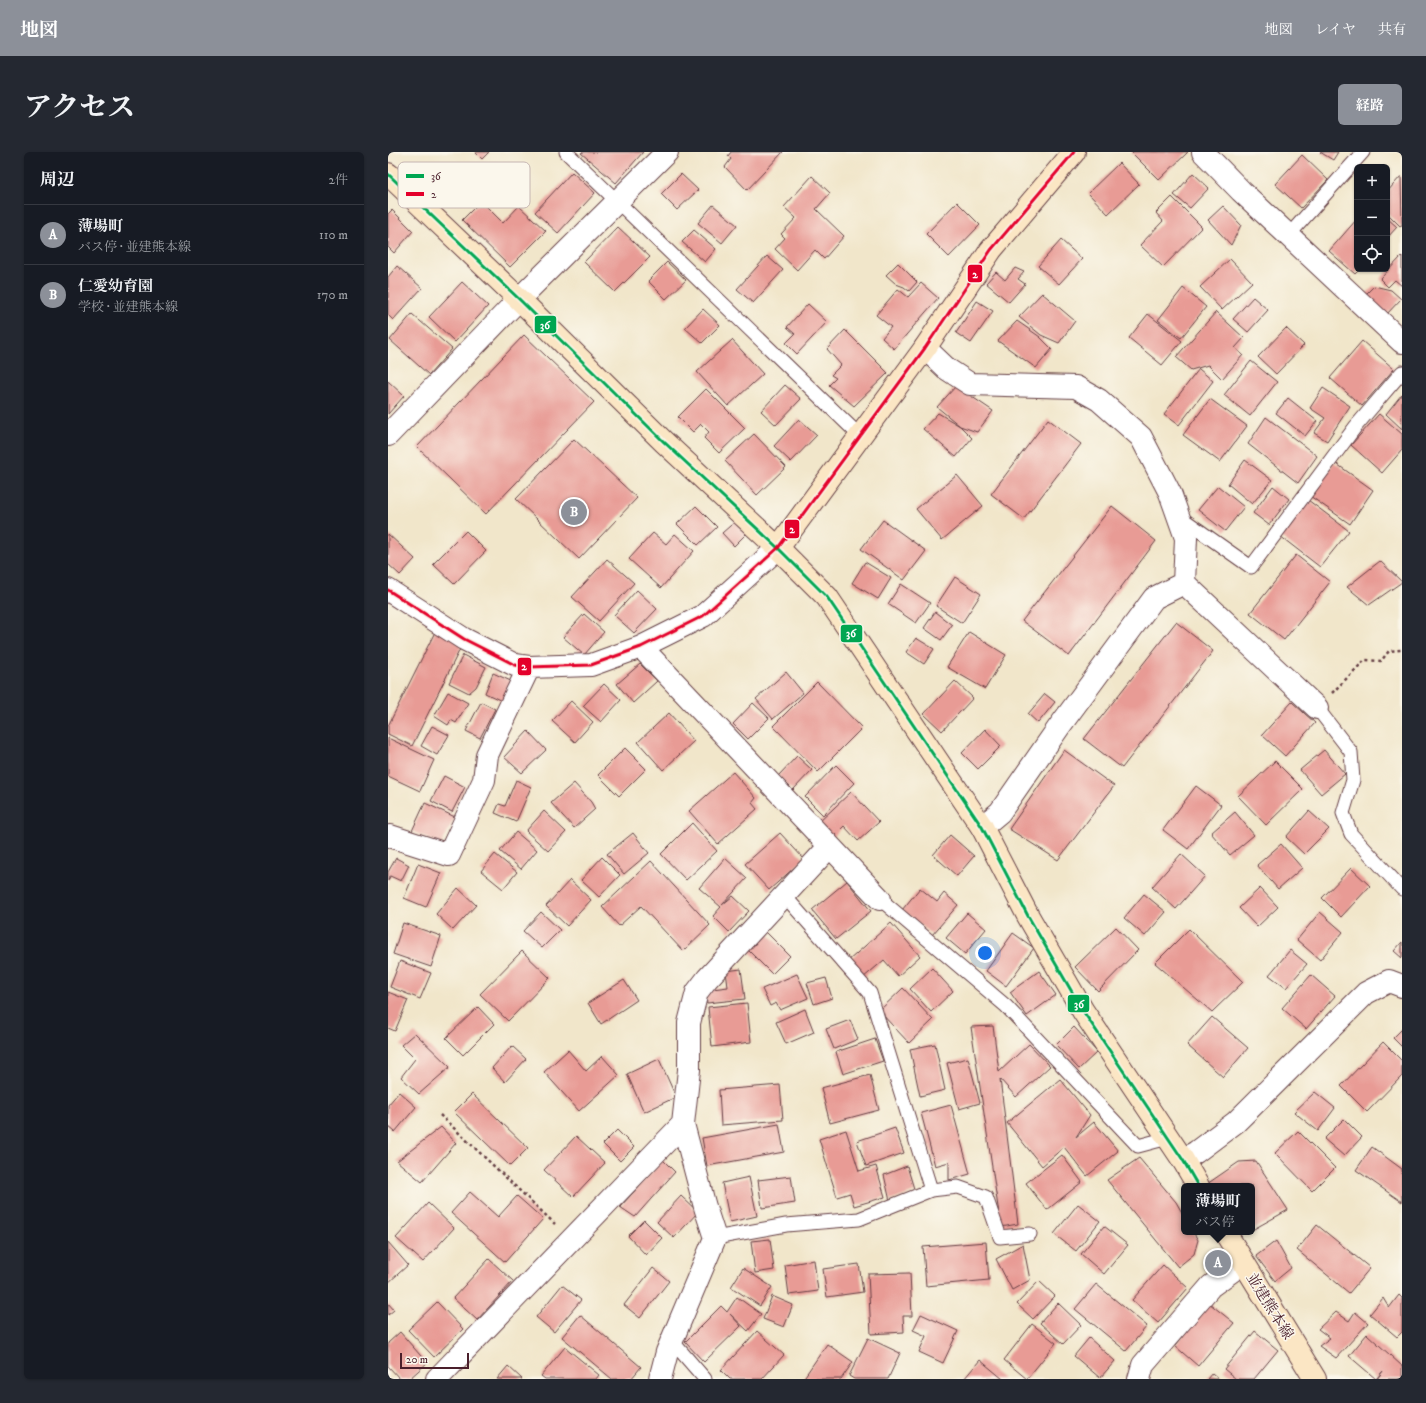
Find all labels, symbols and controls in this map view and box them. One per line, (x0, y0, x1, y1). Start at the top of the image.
text: 地図 (20, 19, 58, 42)
text: 地図 (1265, 21, 1293, 39)
text: レイヤ (1315, 21, 1356, 39)
text: 共有 (1378, 21, 1406, 39)
button: 経路 (1338, 84, 1402, 125)
text: アクセス (24, 90, 135, 125)
legend (398, 162, 530, 208)
map controls (1354, 164, 1390, 272)
button: + (1354, 164, 1390, 200)
text: 周辺 (40, 169, 74, 191)
text: 36 (431, 170, 442, 184)
text: 2件 (329, 172, 348, 188)
text: 2 (431, 188, 437, 202)
button: − (1354, 200, 1390, 236)
text: 薄場町 (78, 217, 123, 236)
text: A (49, 227, 57, 243)
text: 110 m (319, 227, 348, 243)
button: locate (1354, 236, 1390, 272)
text: バス停 · 並建熊本線 (78, 239, 191, 255)
line badge: 2 (967, 264, 983, 283)
text: 2 (972, 268, 978, 282)
text: 仁愛幼育園 (78, 277, 153, 296)
text: B (49, 287, 57, 303)
text: 170 m (317, 287, 348, 303)
text: 学校 · 並建熊本線 (78, 299, 178, 315)
line badge: 36 (534, 315, 557, 334)
text: 36 (540, 319, 551, 333)
pin: B (561, 497, 587, 527)
line badge: 2 (784, 519, 800, 539)
text: 2 (789, 523, 795, 537)
line badge: 36 (840, 624, 863, 643)
text: 36 (846, 627, 857, 641)
line badge: 2 (517, 657, 532, 676)
text: 2 (521, 660, 527, 674)
your location (975, 943, 995, 963)
line badge: 36 (1067, 994, 1090, 1013)
text: 36 (1074, 998, 1085, 1012)
popup (1181, 1183, 1255, 1235)
text: 薄場町 (1195, 1192, 1241, 1211)
text: バス停 (1195, 1214, 1235, 1230)
pin: A (1205, 1248, 1231, 1278)
street label: 並建熊本線 (1242, 1269, 1298, 1343)
scale bar (400, 1351, 469, 1370)
text: 20 m (406, 1353, 428, 1367)

